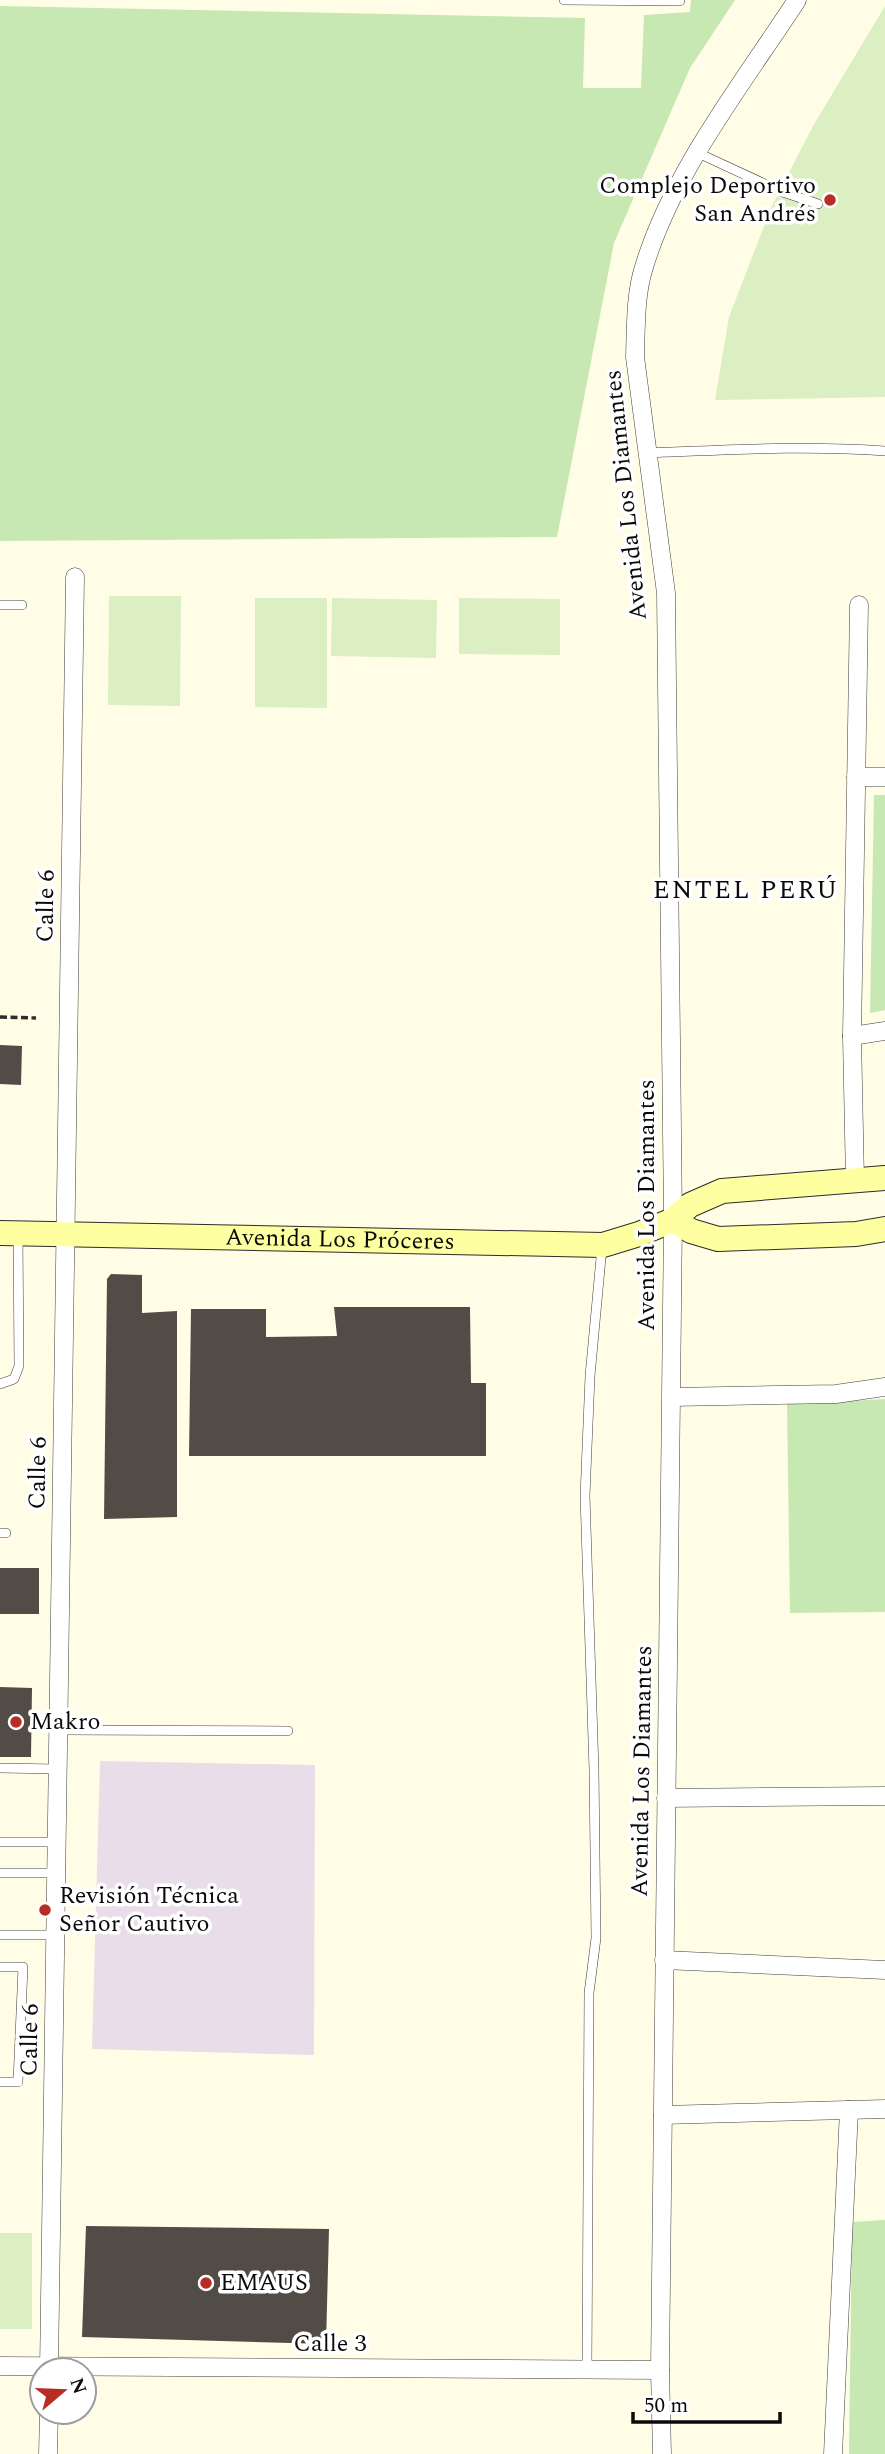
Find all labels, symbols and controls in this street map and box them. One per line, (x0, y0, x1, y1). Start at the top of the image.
place label: Complejo Deportivo San Andrés (599, 168, 816, 232)
marker: Complejo Deportivo San Andrés (822, 192, 838, 208)
street label: Avenida Los Diamantes (595, 368, 657, 622)
street label: Calle 6 (27, 869, 65, 943)
district label: ENTEL PERÚ (653, 870, 839, 910)
street label: Avenida Los Diamantes (629, 1079, 665, 1331)
street label: Avenida Los Próceres (225, 1219, 455, 1260)
street label: Calle 6 (19, 1436, 57, 1510)
street label: Avenida Los Diamantes (622, 1645, 662, 1897)
place label: Makro (30, 1704, 101, 1740)
marker: Makro (8, 1714, 24, 1730)
place label: Revisión Técnica Señor Cautivo (59, 1878, 239, 1942)
marker: Revisión Técnica Señor Cautivo (37, 1902, 53, 1918)
street label: Calle 6 (11, 2003, 49, 2077)
place label: EMAUS (220, 2265, 308, 2301)
marker: EMAUS (198, 2275, 214, 2291)
street label: Calle 3 (294, 2326, 366, 2362)
north arrow (28, 2356, 98, 2426)
text: N (61, 2374, 94, 2398)
scale bar (633, 2380, 780, 2424)
text: 50 m (644, 2390, 688, 2422)

